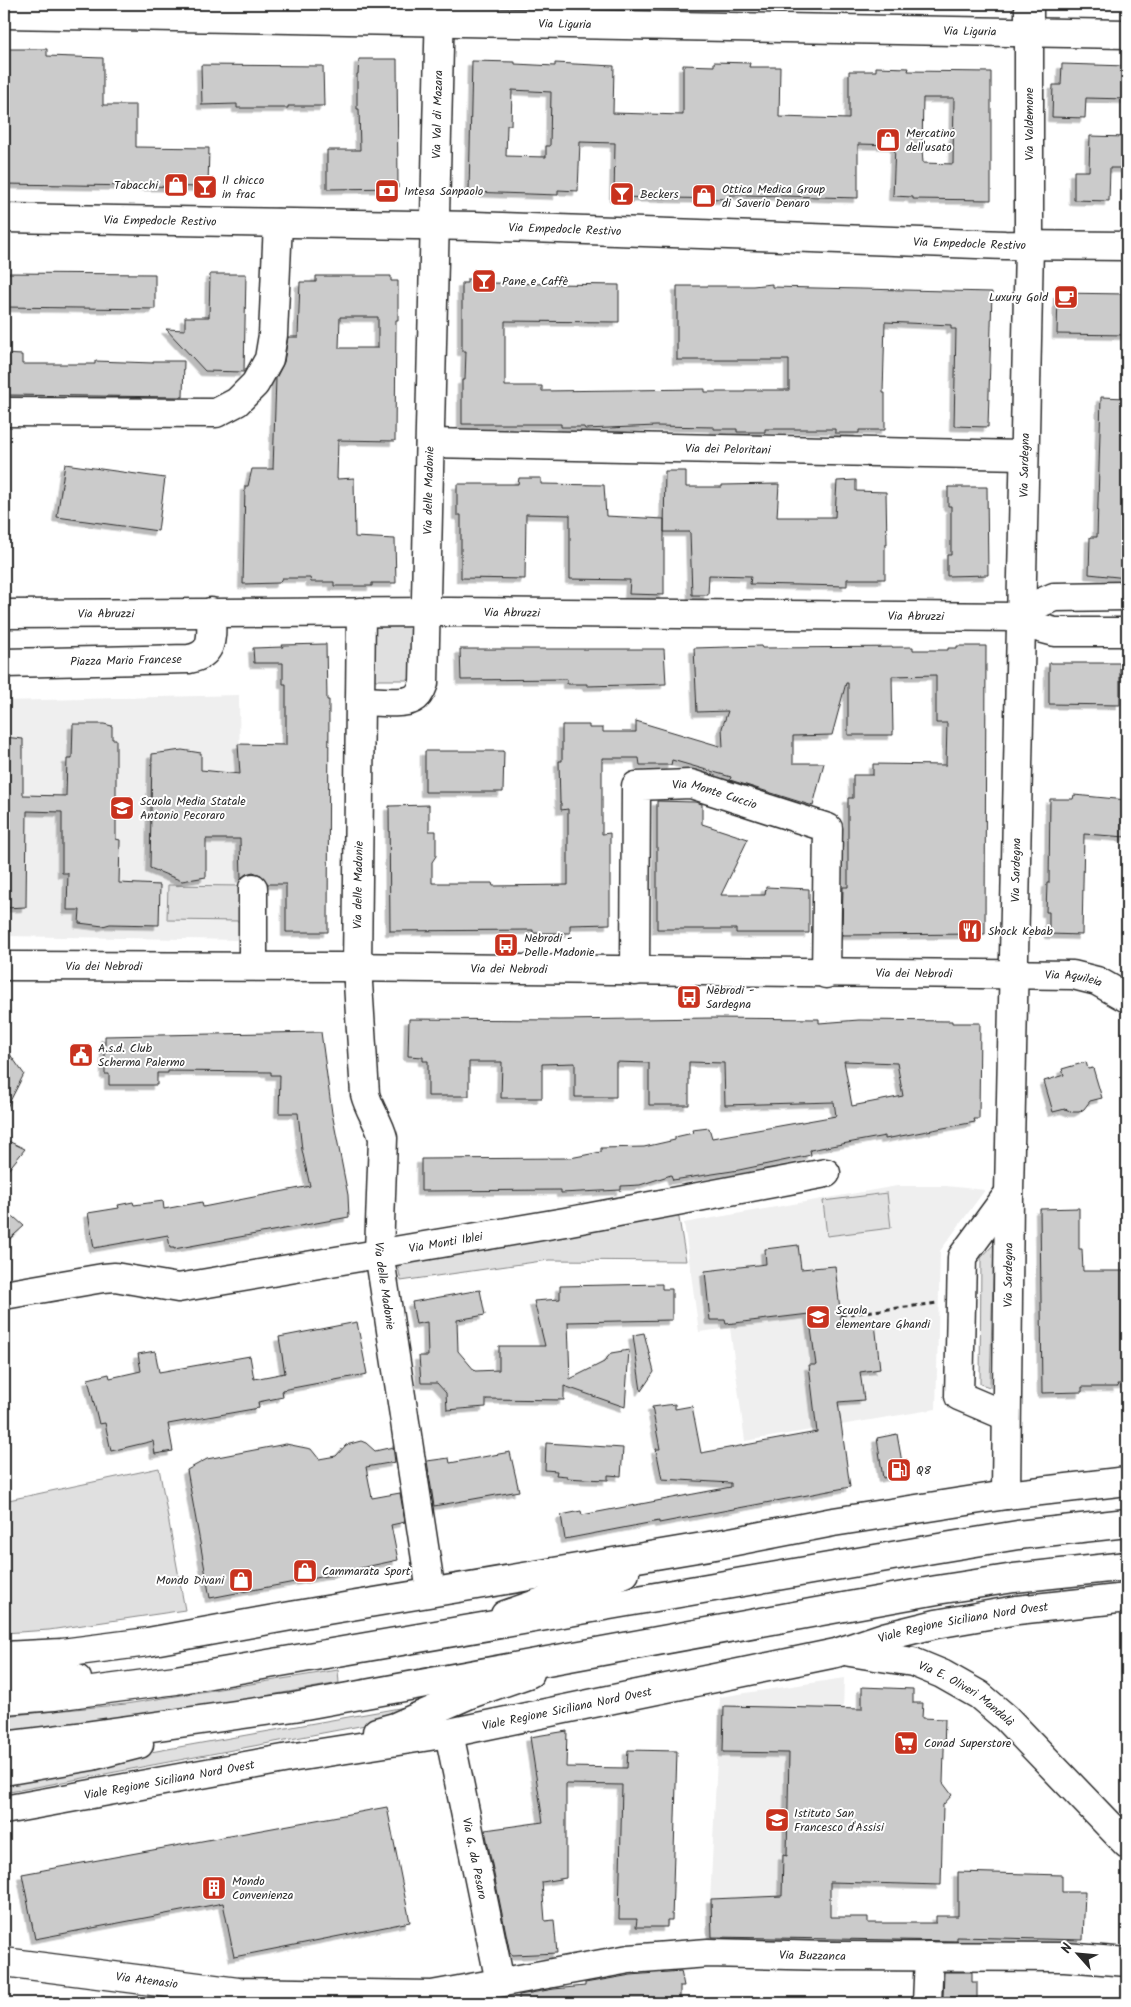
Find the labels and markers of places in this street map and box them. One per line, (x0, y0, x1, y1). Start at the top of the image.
place label: Mercatino dell'usato (906, 124, 955, 157)
shop icon: Mercatino dell'usato (875, 127, 901, 153)
place label: Il chicco in frac (222, 171, 264, 204)
shop icon: Tabacchi (163, 172, 189, 198)
bar icon: Il chicco in frac (192, 174, 218, 200)
place label: Tabacchi (114, 176, 159, 195)
bank icon: Intesa Sanpaolo (374, 178, 400, 204)
place label: Ottica Medica Group di Saverio Denaro (722, 180, 825, 213)
bar icon: Beckers (609, 181, 635, 207)
place label: Intesa Sanpaolo (404, 182, 483, 201)
shop icon: Ottica Medica Group di Saverio Denaro (691, 183, 717, 209)
place label: Beckers (640, 185, 679, 204)
bar icon: Pane e Caffè (471, 268, 497, 294)
place label: Pane e Caffè (502, 272, 569, 291)
cafe icon: Luxury Gold (1053, 284, 1079, 310)
place label: Luxury Gold (989, 288, 1049, 307)
place label: Scuola Media Statale Antonio Pecoraro (140, 792, 246, 825)
school or university icon: Scuola Media Statale Antonio Pecoraro (109, 795, 135, 821)
restaurant icon: Shock Kebab (957, 918, 983, 944)
place label: Shock Kebab (988, 922, 1053, 941)
place label: Nebrodi - Delle Madonie (524, 929, 595, 962)
bus stop icon: Nebrodi - Delle Madonie (493, 932, 519, 958)
place label: Nebrodi - Sardegna (706, 981, 755, 1014)
bus stop icon: Nebrodi - Sardegna (676, 984, 702, 1010)
place label: A.s.d. Club Scherma Palermo (98, 1039, 185, 1072)
public building icon: A.s.d. Club Scherma Palermo (68, 1042, 94, 1068)
place label: Scuola elementare Ghandi (836, 1301, 931, 1334)
school or university icon: Scuola elementare Ghandi (805, 1304, 831, 1330)
fuel station icon: Q8 (886, 1457, 912, 1483)
place label: Q8 (916, 1461, 932, 1480)
shop icon: Cammarata Sport (292, 1558, 318, 1584)
place label: Cammarata Sport (322, 1562, 411, 1581)
shop icon: Mondo Divani (228, 1567, 254, 1593)
place label: Mondo Divani (156, 1571, 225, 1590)
supermarket icon: Conad Superstore (893, 1730, 919, 1756)
place label: Conad Superstore (924, 1734, 1012, 1753)
place label: Istituto San Francesco d'Assisi (794, 1804, 885, 1837)
school or university icon: Istituto San Francesco d'Assisi (764, 1807, 790, 1833)
place label: Mondo Convenienza (232, 1872, 294, 1905)
building icon: Mondo Convenienza (201, 1875, 227, 1901)

